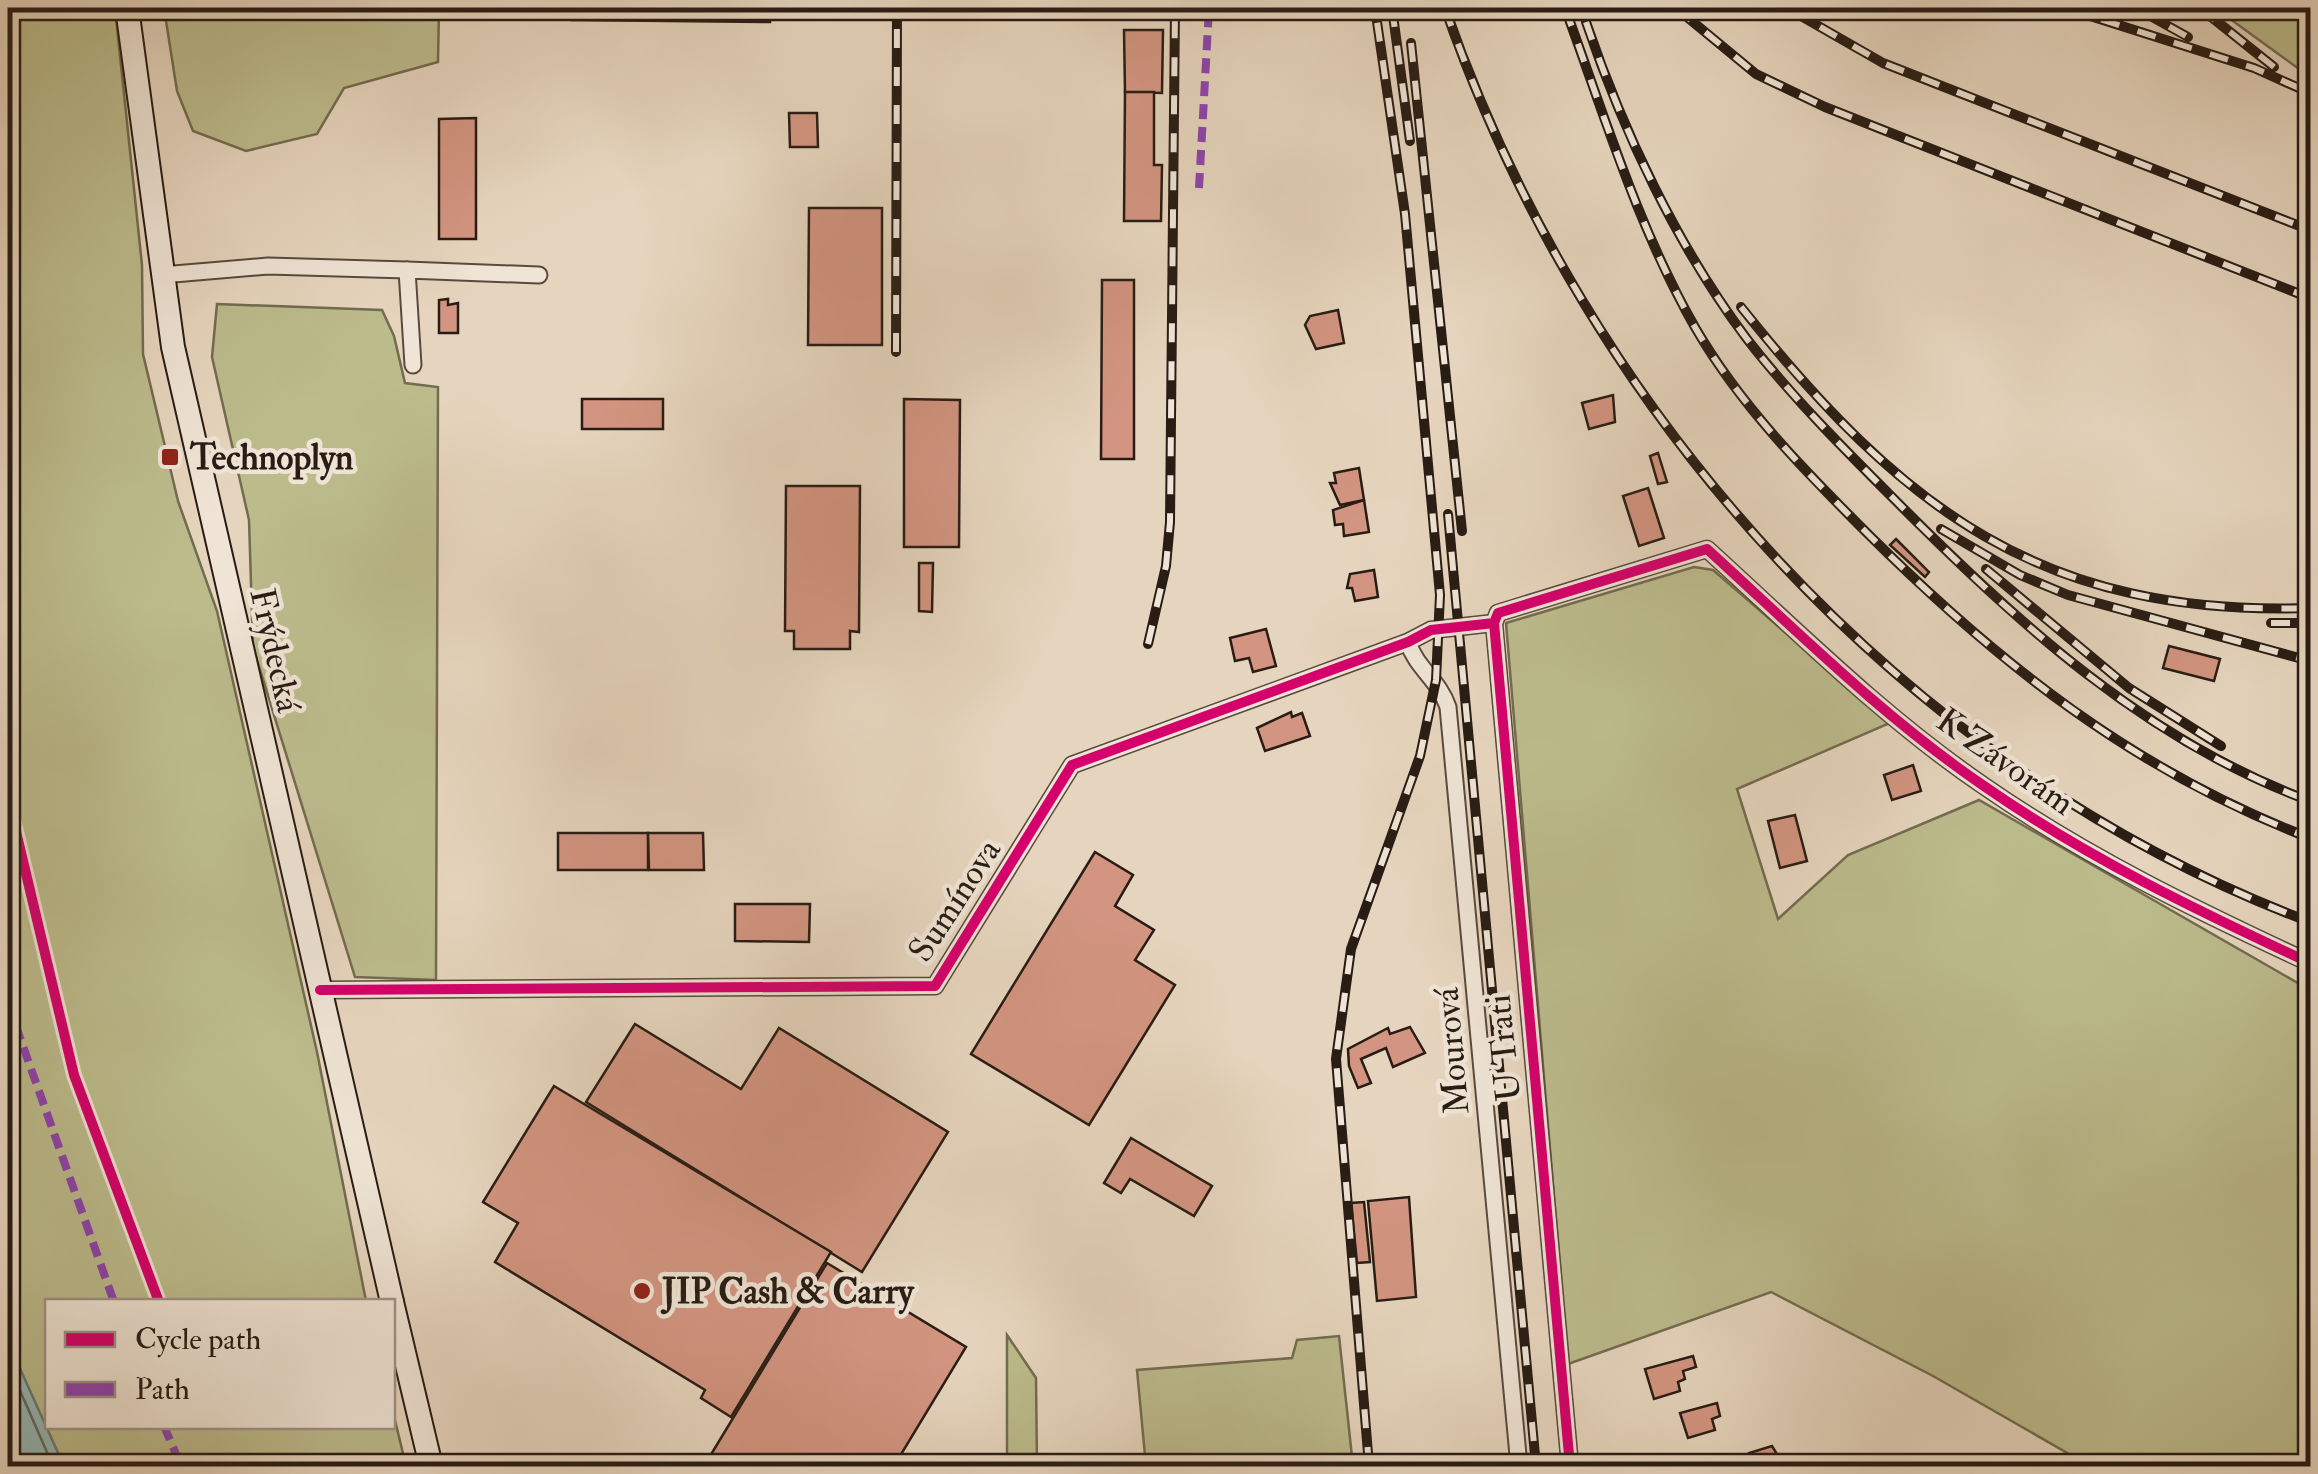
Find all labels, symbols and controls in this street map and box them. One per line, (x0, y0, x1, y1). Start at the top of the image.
place label: Technoplyn (189, 436, 353, 481)
marker: Technoplyn (159, 446, 181, 468)
street label: Frýdecká (239, 584, 311, 717)
street label: K Závorám (1928, 698, 2083, 825)
street label: Sumínova (899, 830, 1011, 970)
street label: Mourová (1424, 985, 1479, 1116)
street label: U Trati (1477, 992, 1531, 1103)
place label: JIP Cash & Carry (660, 1270, 915, 1315)
marker: JIP Cash & Carry (631, 1280, 653, 1302)
legend (45, 1299, 395, 1429)
text: Cycle path (135, 1321, 261, 1358)
text: Path (135, 1371, 190, 1408)

